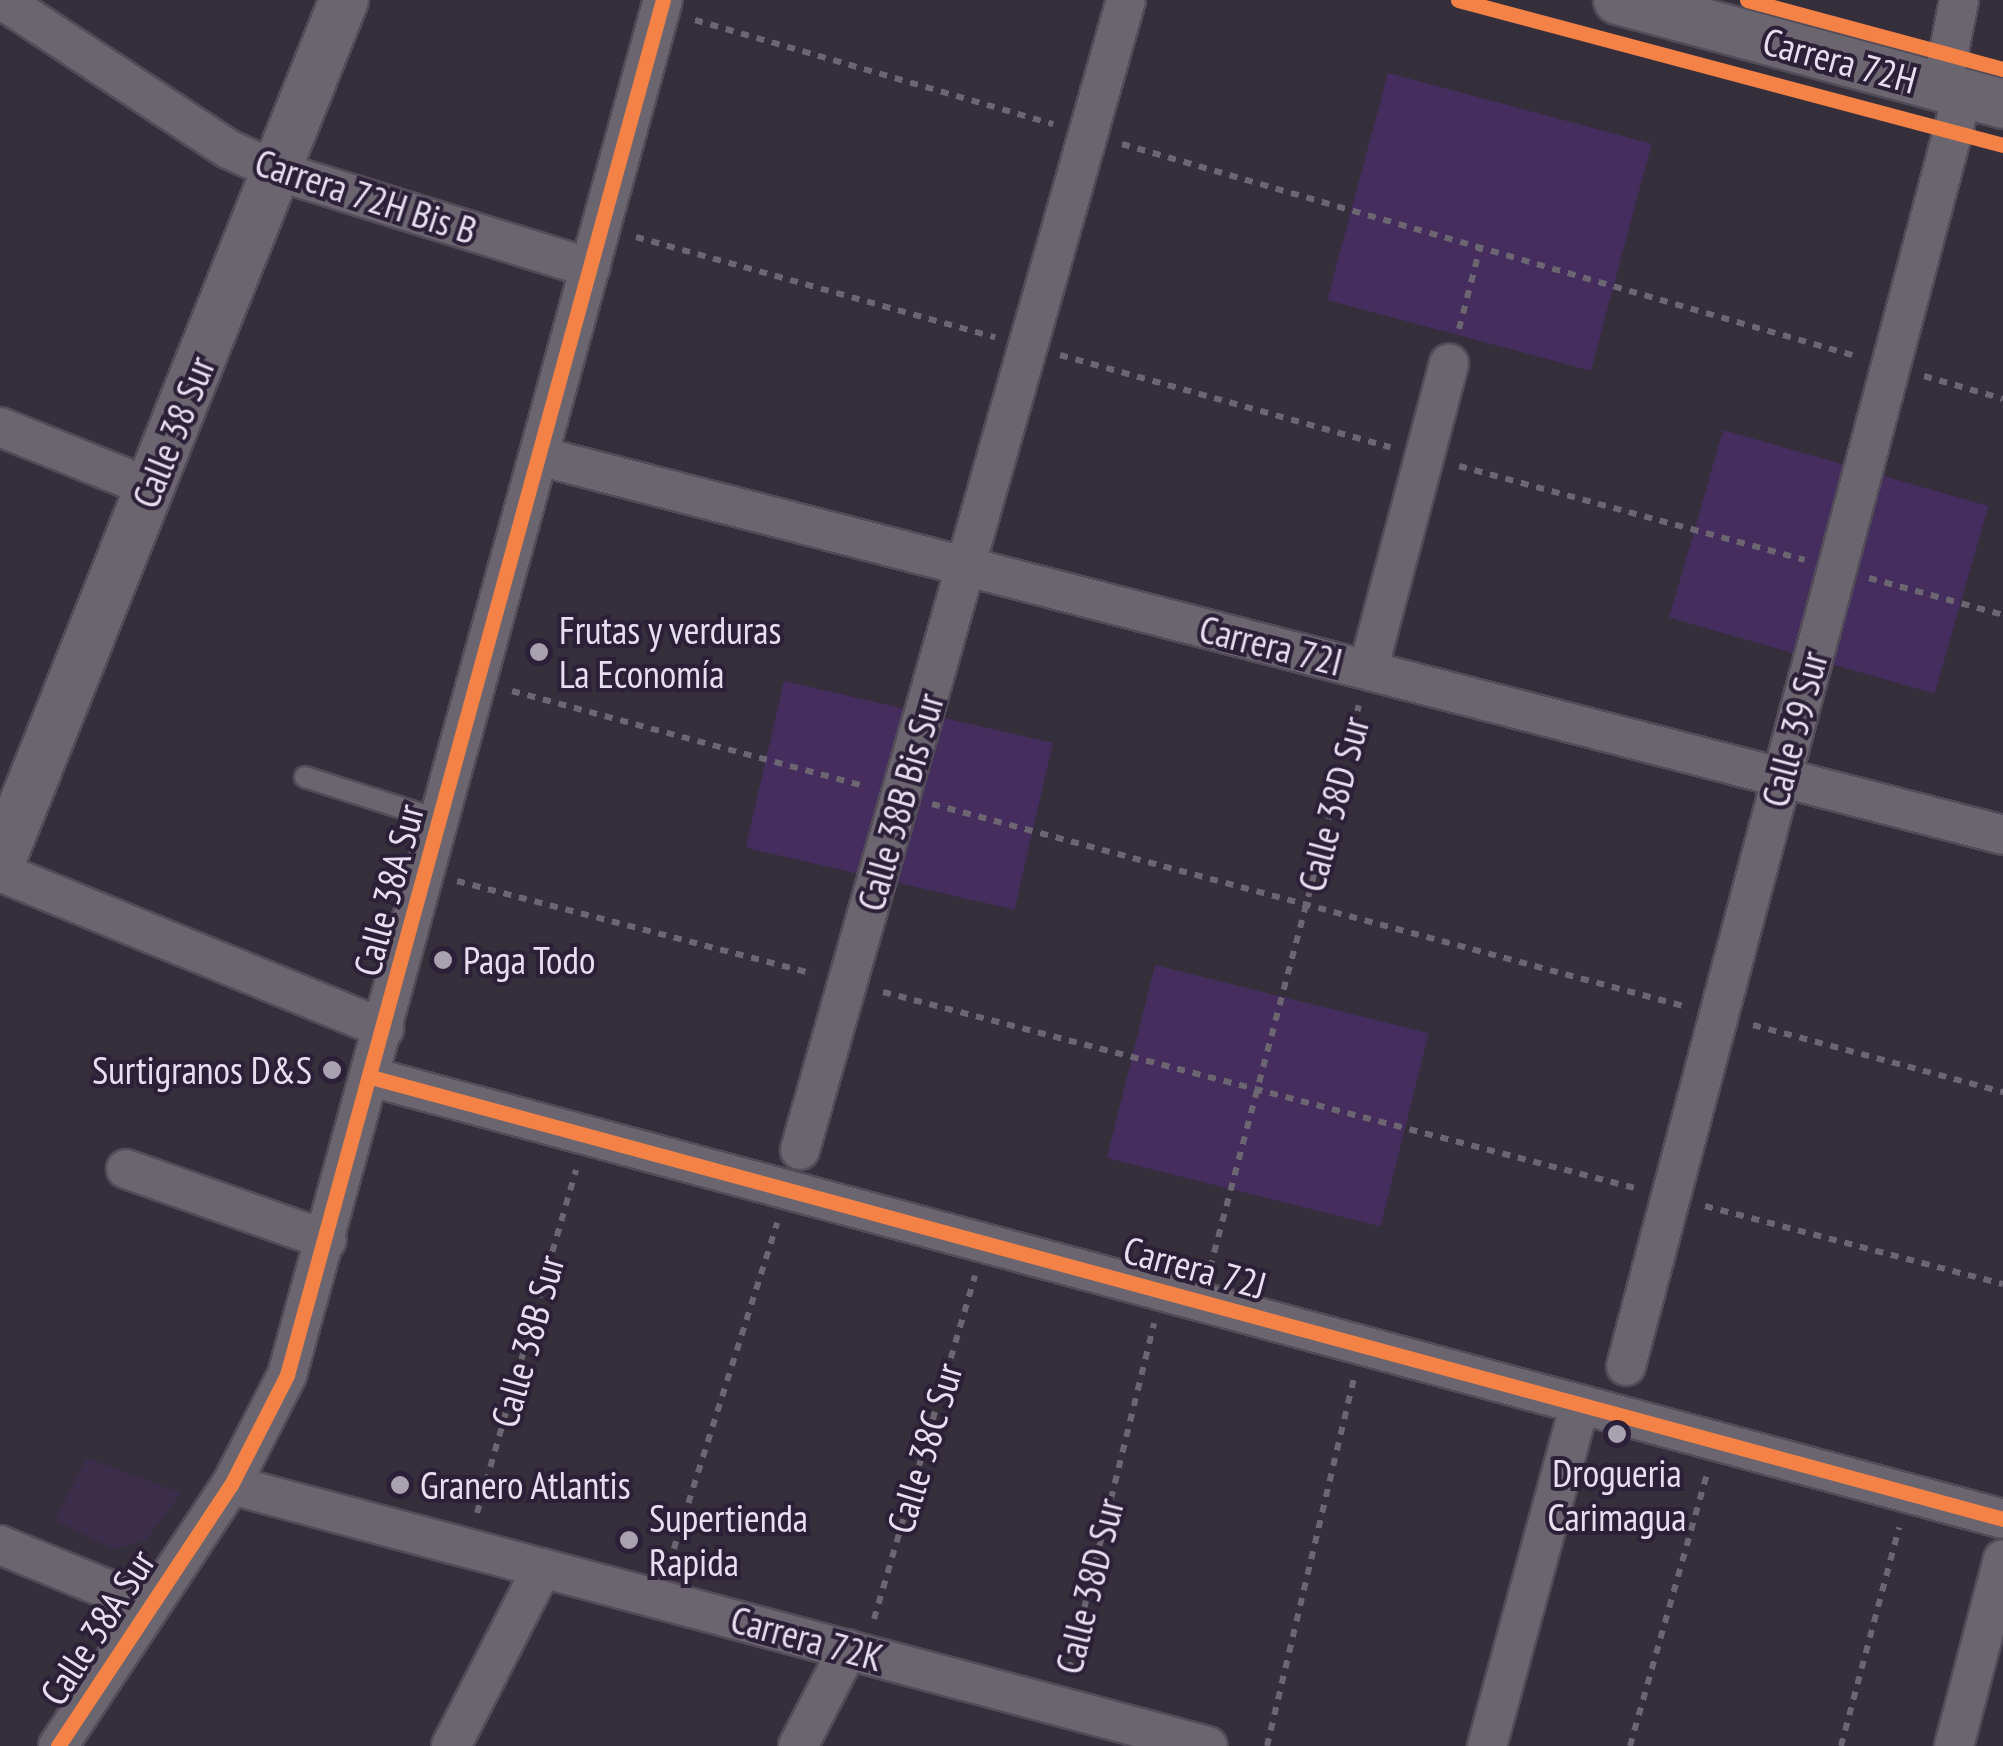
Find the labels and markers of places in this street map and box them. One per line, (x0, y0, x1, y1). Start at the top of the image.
place label: Frutas y verduras La Economía (559, 607, 783, 696)
marker: Frutas y verduras La Economía (528, 641, 550, 663)
place label: Paga Todo (463, 937, 596, 983)
marker: Paga Todo (432, 949, 454, 971)
place label: Surtigranos D&S (92, 1047, 312, 1093)
marker: Surtigranos D&S (321, 1059, 343, 1081)
marker: Drogueria Carimagua (1606, 1423, 1628, 1445)
place label: Drogueria Carimagua (1548, 1450, 1686, 1540)
place label: Granero Atlantis (420, 1462, 632, 1508)
marker: Granero Atlantis (389, 1474, 411, 1496)
place label: Supertienda Rapida (649, 1495, 808, 1585)
marker: Supertienda Rapida (618, 1529, 640, 1551)

